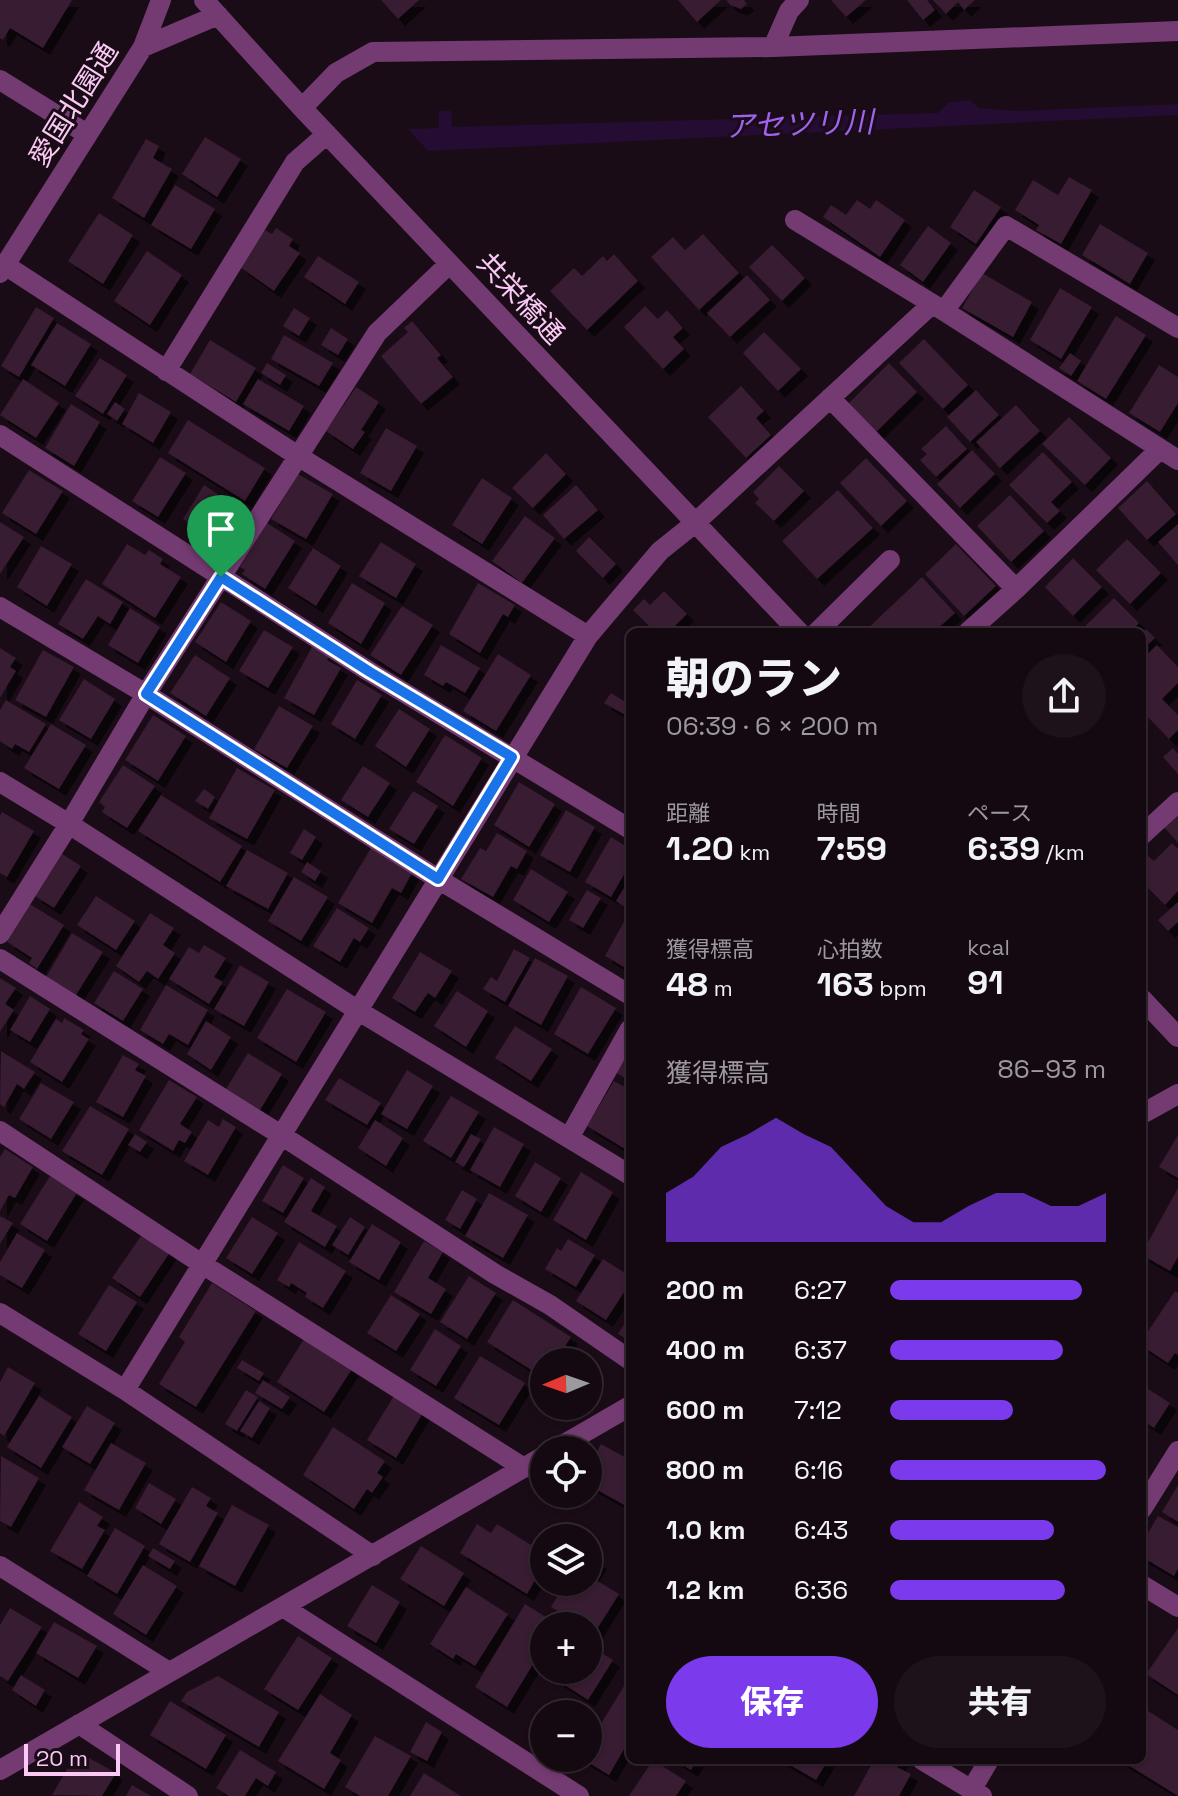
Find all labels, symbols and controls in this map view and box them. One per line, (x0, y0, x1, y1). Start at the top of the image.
street label: 愛国北園通 (21, 35, 125, 173)
water label: アセツリ川 (724, 102, 877, 146)
street label: 共栄橋通 (470, 245, 572, 351)
pin (187, 495, 255, 577)
icon: arrive (199, 507, 243, 551)
text: 朝のラン (666, 651, 842, 707)
button: share (1022, 654, 1106, 738)
text: 06:39 · 6 × 200 m (666, 709, 878, 743)
text: 距離 (666, 799, 710, 827)
text: 時間 (817, 799, 861, 827)
text: ペース (967, 799, 1032, 827)
text: 1.20 (666, 827, 734, 870)
text: 7:59 (817, 827, 887, 870)
text: 6:39 (967, 827, 1040, 870)
text: km (734, 838, 770, 866)
text: /km (1040, 838, 1085, 866)
text: kcal (967, 933, 1010, 961)
text: 獲得標高 (666, 935, 754, 963)
text: 心拍数 (817, 935, 883, 963)
text: 91 (967, 961, 1004, 1004)
text: 48 (666, 963, 708, 1006)
text: 163 (817, 963, 874, 1006)
text: m (708, 974, 733, 1002)
text: bpm (874, 974, 927, 1002)
text: 86–93 m (997, 1052, 1106, 1086)
text: 獲得標高 (666, 1056, 770, 1090)
text: 200 m (666, 1273, 744, 1307)
text: 6:27 (794, 1273, 847, 1307)
text: 400 m (666, 1333, 745, 1367)
text: 6:37 (794, 1333, 847, 1367)
north arrow (530, 1348, 602, 1420)
map controls (530, 1348, 602, 1772)
text: 600 m (666, 1393, 745, 1427)
text: 7:12 (794, 1393, 842, 1427)
button: locate (530, 1436, 602, 1508)
text: 800 m (666, 1453, 744, 1487)
text: 6:16 (794, 1453, 843, 1487)
text: 1.0 km (666, 1513, 746, 1547)
text: 6:43 (794, 1513, 848, 1547)
button: layers (530, 1524, 602, 1596)
text: 1.2 km (666, 1573, 744, 1607)
text: 6:36 (794, 1573, 848, 1607)
button: + (530, 1612, 602, 1684)
button: 保存 (666, 1656, 878, 1748)
button: 共有 (894, 1656, 1106, 1748)
button: − (530, 1700, 602, 1772)
scale bar (24, 1740, 120, 1776)
text: 20 m (36, 1744, 88, 1772)

